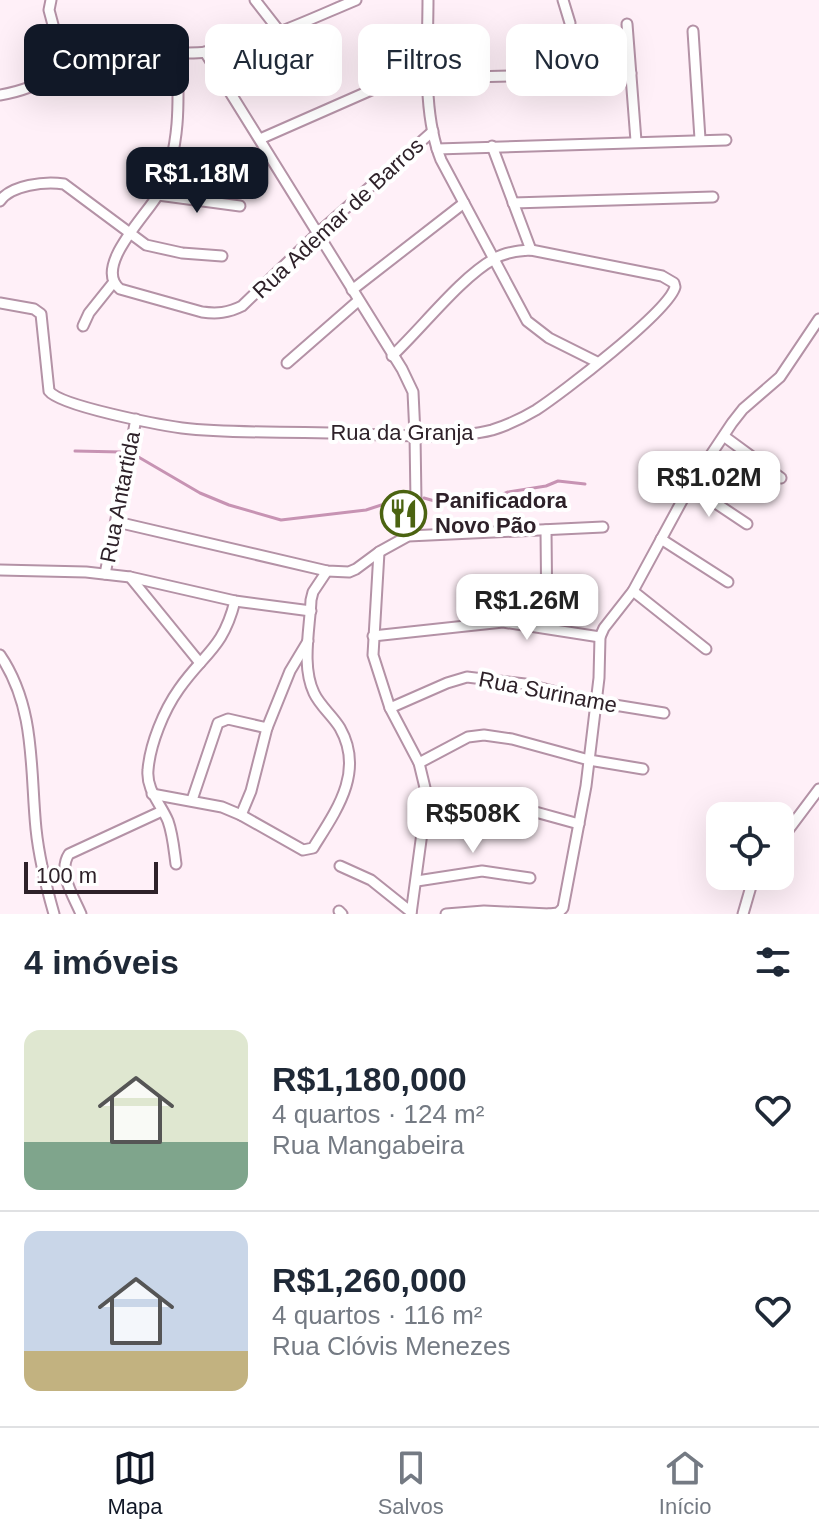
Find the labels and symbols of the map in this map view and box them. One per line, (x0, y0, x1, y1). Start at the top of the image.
street label: Rua Ademar de Barros (248, 133, 428, 303)
pin: R$1.18M (123, 147, 271, 215)
street label: Rua da Granja (330, 420, 474, 445)
street label: Rua Antartida (95, 428, 145, 565)
pin: R$1.02M (635, 451, 783, 519)
place label: Panificadora Novo Pão (435, 488, 568, 538)
restaurant icon: Panificadora Novo Pão (380, 489, 428, 537)
pin: R$1.26M (453, 574, 601, 642)
street label: Rua Suriname (477, 666, 619, 718)
pin: R$508K (408, 787, 538, 855)
scale bar (24, 858, 158, 894)

